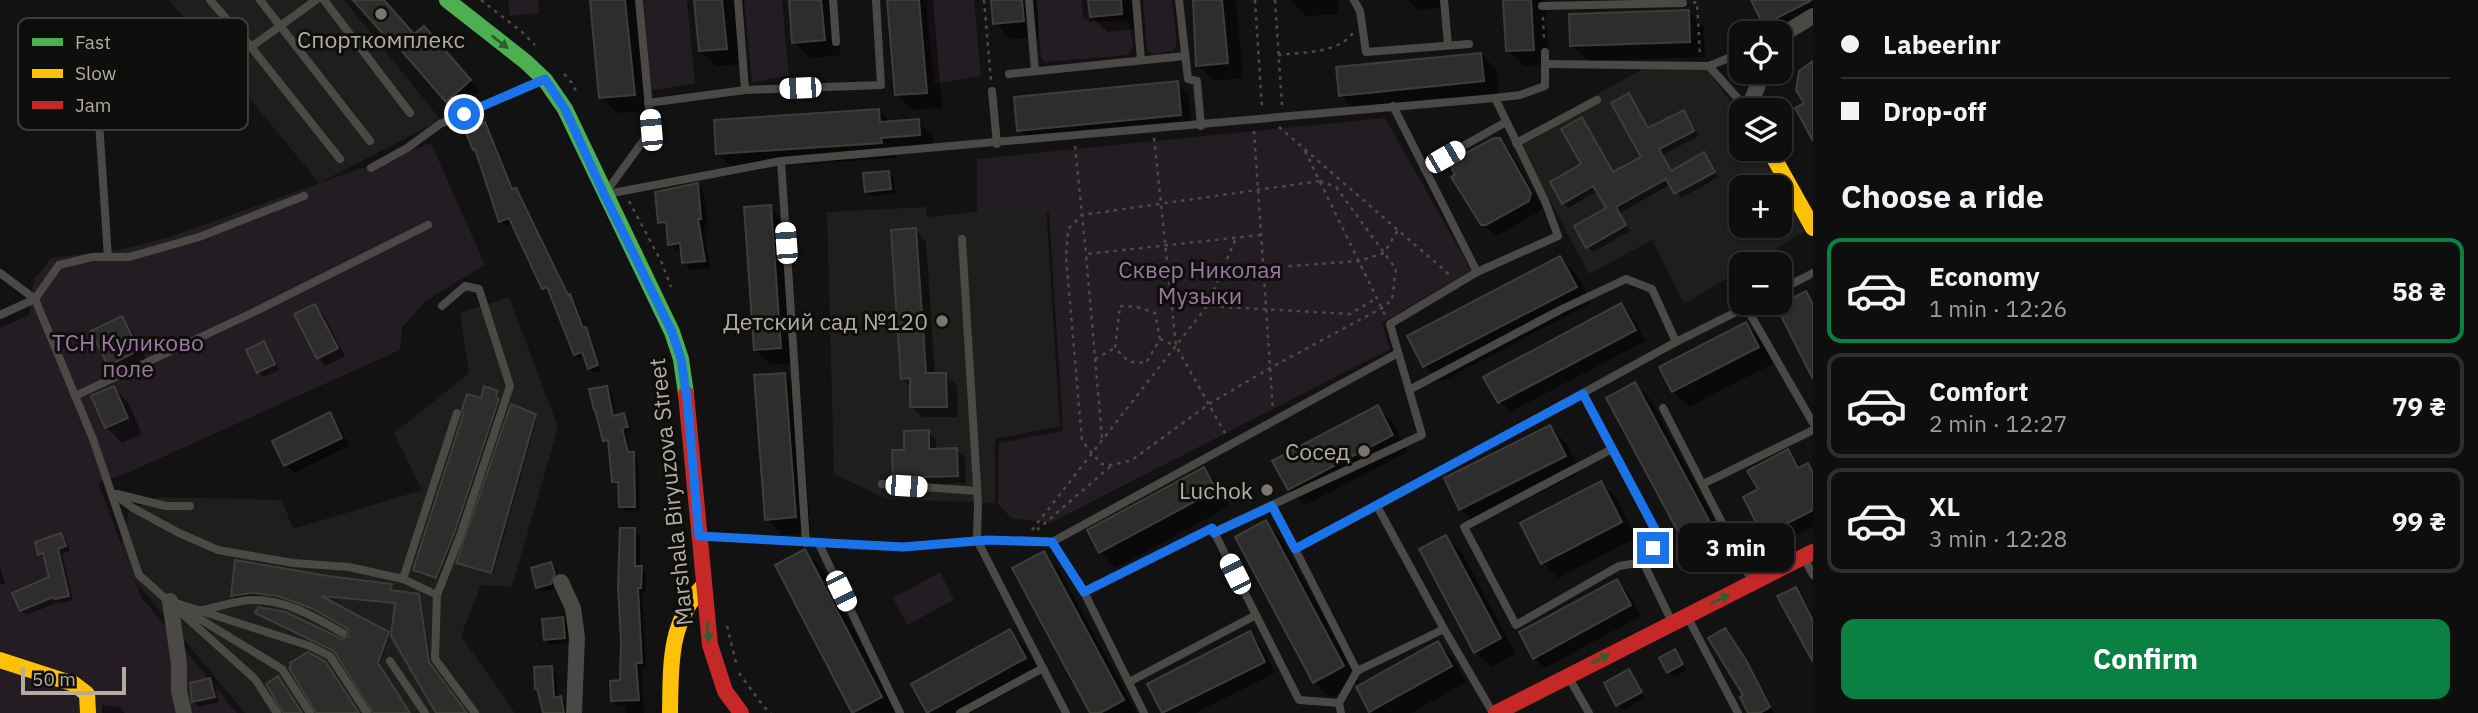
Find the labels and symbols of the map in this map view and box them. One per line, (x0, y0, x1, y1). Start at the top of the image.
marker: Спорткомплекс (373, 6, 389, 22)
legend (18, 18, 248, 130)
place label: Спорткомплекс (297, 24, 465, 54)
text: Fast (75, 30, 111, 54)
one-way arrow (491, 35, 509, 50)
text: Slow (75, 61, 116, 85)
car (779, 77, 822, 99)
text: Jam (75, 93, 111, 117)
route start (448, 98, 480, 130)
car (639, 108, 664, 152)
car (1422, 137, 1469, 177)
car (775, 221, 798, 265)
park label: Сквер Николая Музыки (1118, 254, 1282, 310)
place label: Детский сад №120 (723, 306, 928, 336)
marker: Детский сад №120 (934, 313, 950, 329)
park label: ТСН Куликово поле (52, 327, 204, 383)
street label: Marshala Biryuzova Street (641, 357, 699, 627)
place label: Сосед (1285, 436, 1350, 466)
marker: Сосед (1356, 443, 1372, 459)
car (885, 474, 928, 498)
place label: Luchok (1179, 475, 1253, 505)
marker: Luchok (1259, 482, 1275, 498)
callout: 3 min (1678, 524, 1793, 572)
route end (1637, 532, 1669, 564)
car (1217, 551, 1254, 597)
car (823, 568, 860, 614)
one-way arrow (1710, 594, 1730, 605)
one-way arrow (703, 621, 714, 643)
one-way arrow (1590, 653, 1610, 664)
scale bar (21, 664, 126, 696)

